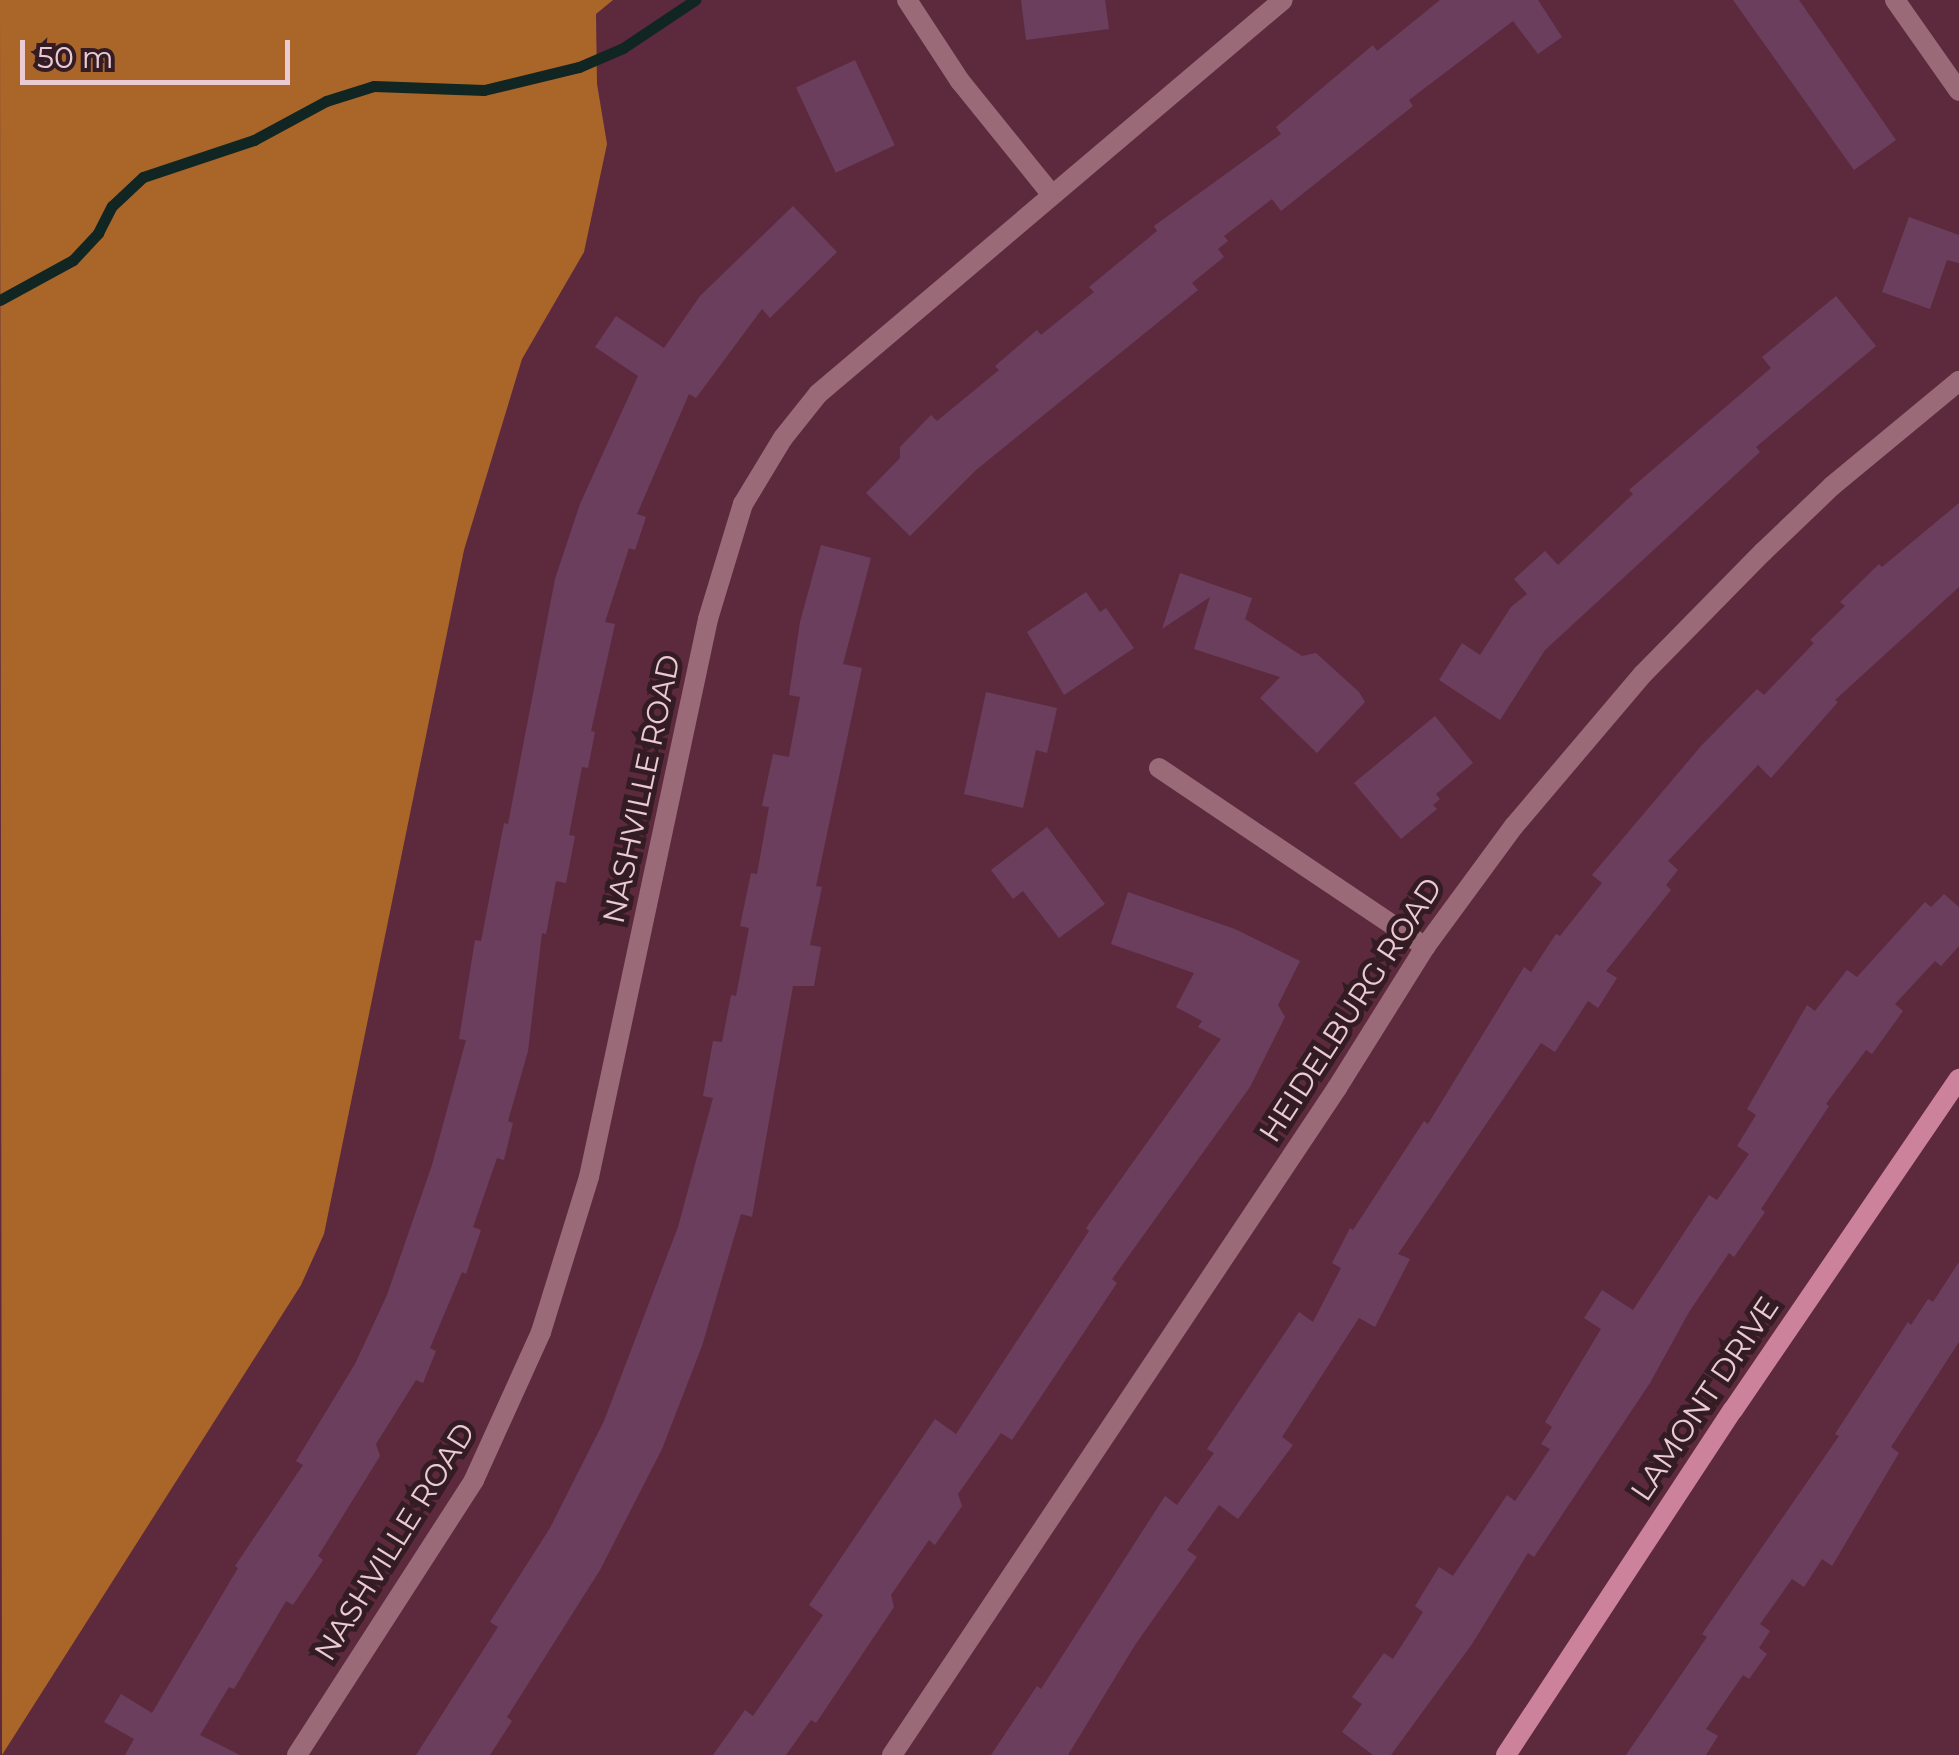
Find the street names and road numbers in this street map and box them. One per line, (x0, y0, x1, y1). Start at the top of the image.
street label: NASHVILLE ROAD (596, 651, 688, 927)
street label: HEIDELBURG ROAD (1252, 871, 1450, 1149)
street label: LAMONT DRIVE (1624, 1290, 1786, 1508)
street label: NASHVILLE ROAD (307, 1416, 483, 1668)

